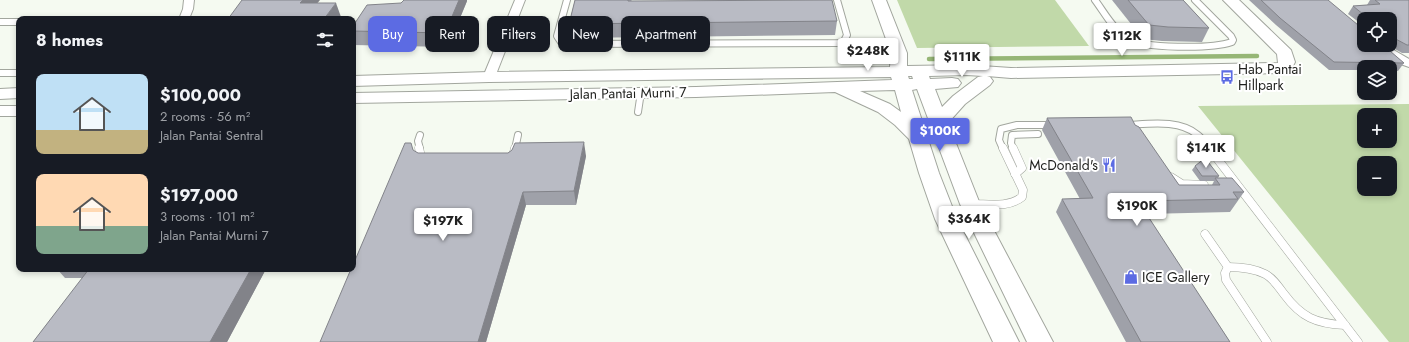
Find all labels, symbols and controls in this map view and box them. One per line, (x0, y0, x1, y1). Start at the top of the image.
map controls (1357, 12, 1397, 196)
button: locate (1357, 12, 1397, 52)
chip: Buy (368, 16, 417, 52)
chip: Rent (425, 16, 479, 52)
chip: Filters (487, 16, 550, 52)
chip: New (558, 16, 613, 52)
chip: Apartment (621, 16, 710, 52)
pin: $112K (1094, 23, 1150, 57)
text: $112K (1103, 26, 1141, 45)
text: 8 homes (36, 28, 103, 52)
icon: filters (314, 29, 336, 51)
pin: $248K (840, 38, 896, 72)
text: $248K (847, 41, 889, 60)
pin: $111K (934, 44, 990, 78)
text: $111K (943, 47, 981, 66)
place label: Hab Pantai Hillpark (1238, 59, 1302, 95)
button: layers (1357, 60, 1397, 100)
bus stop icon: Hab Pantai Hillpark (1219, 69, 1235, 85)
street label: Jalan Pantai Murni 7 (567, 82, 687, 104)
text: $100,000 (160, 83, 241, 107)
icon: home (68, 90, 116, 138)
text: 2 rooms · 56 m² (160, 107, 250, 126)
button: + (1357, 108, 1397, 148)
pin: $100K (912, 118, 968, 152)
text: $100K (919, 121, 961, 140)
text: Jalan Pantai Sentral (160, 126, 263, 145)
pin: $141K (1178, 135, 1234, 169)
text: $141K (1186, 138, 1226, 157)
place label: McDonald's (1029, 155, 1098, 175)
button: − (1357, 156, 1397, 196)
restaurant icon: McDonald's (1101, 157, 1117, 173)
text: $197,000 (160, 183, 238, 207)
icon: home (68, 190, 116, 238)
pin: $190K (1109, 193, 1165, 227)
text: $190K (1116, 196, 1158, 215)
pin: $364K (941, 206, 997, 240)
text: 3 rooms · 101 m² (160, 207, 255, 226)
pin: $197K (415, 208, 471, 242)
text: $364K (947, 209, 991, 228)
text: $197K (423, 211, 463, 230)
text: Jalan Pantai Murni 7 (160, 226, 269, 245)
place label: ICE Gallery (1142, 267, 1210, 287)
shop icon: ICE Gallery (1123, 269, 1139, 285)

